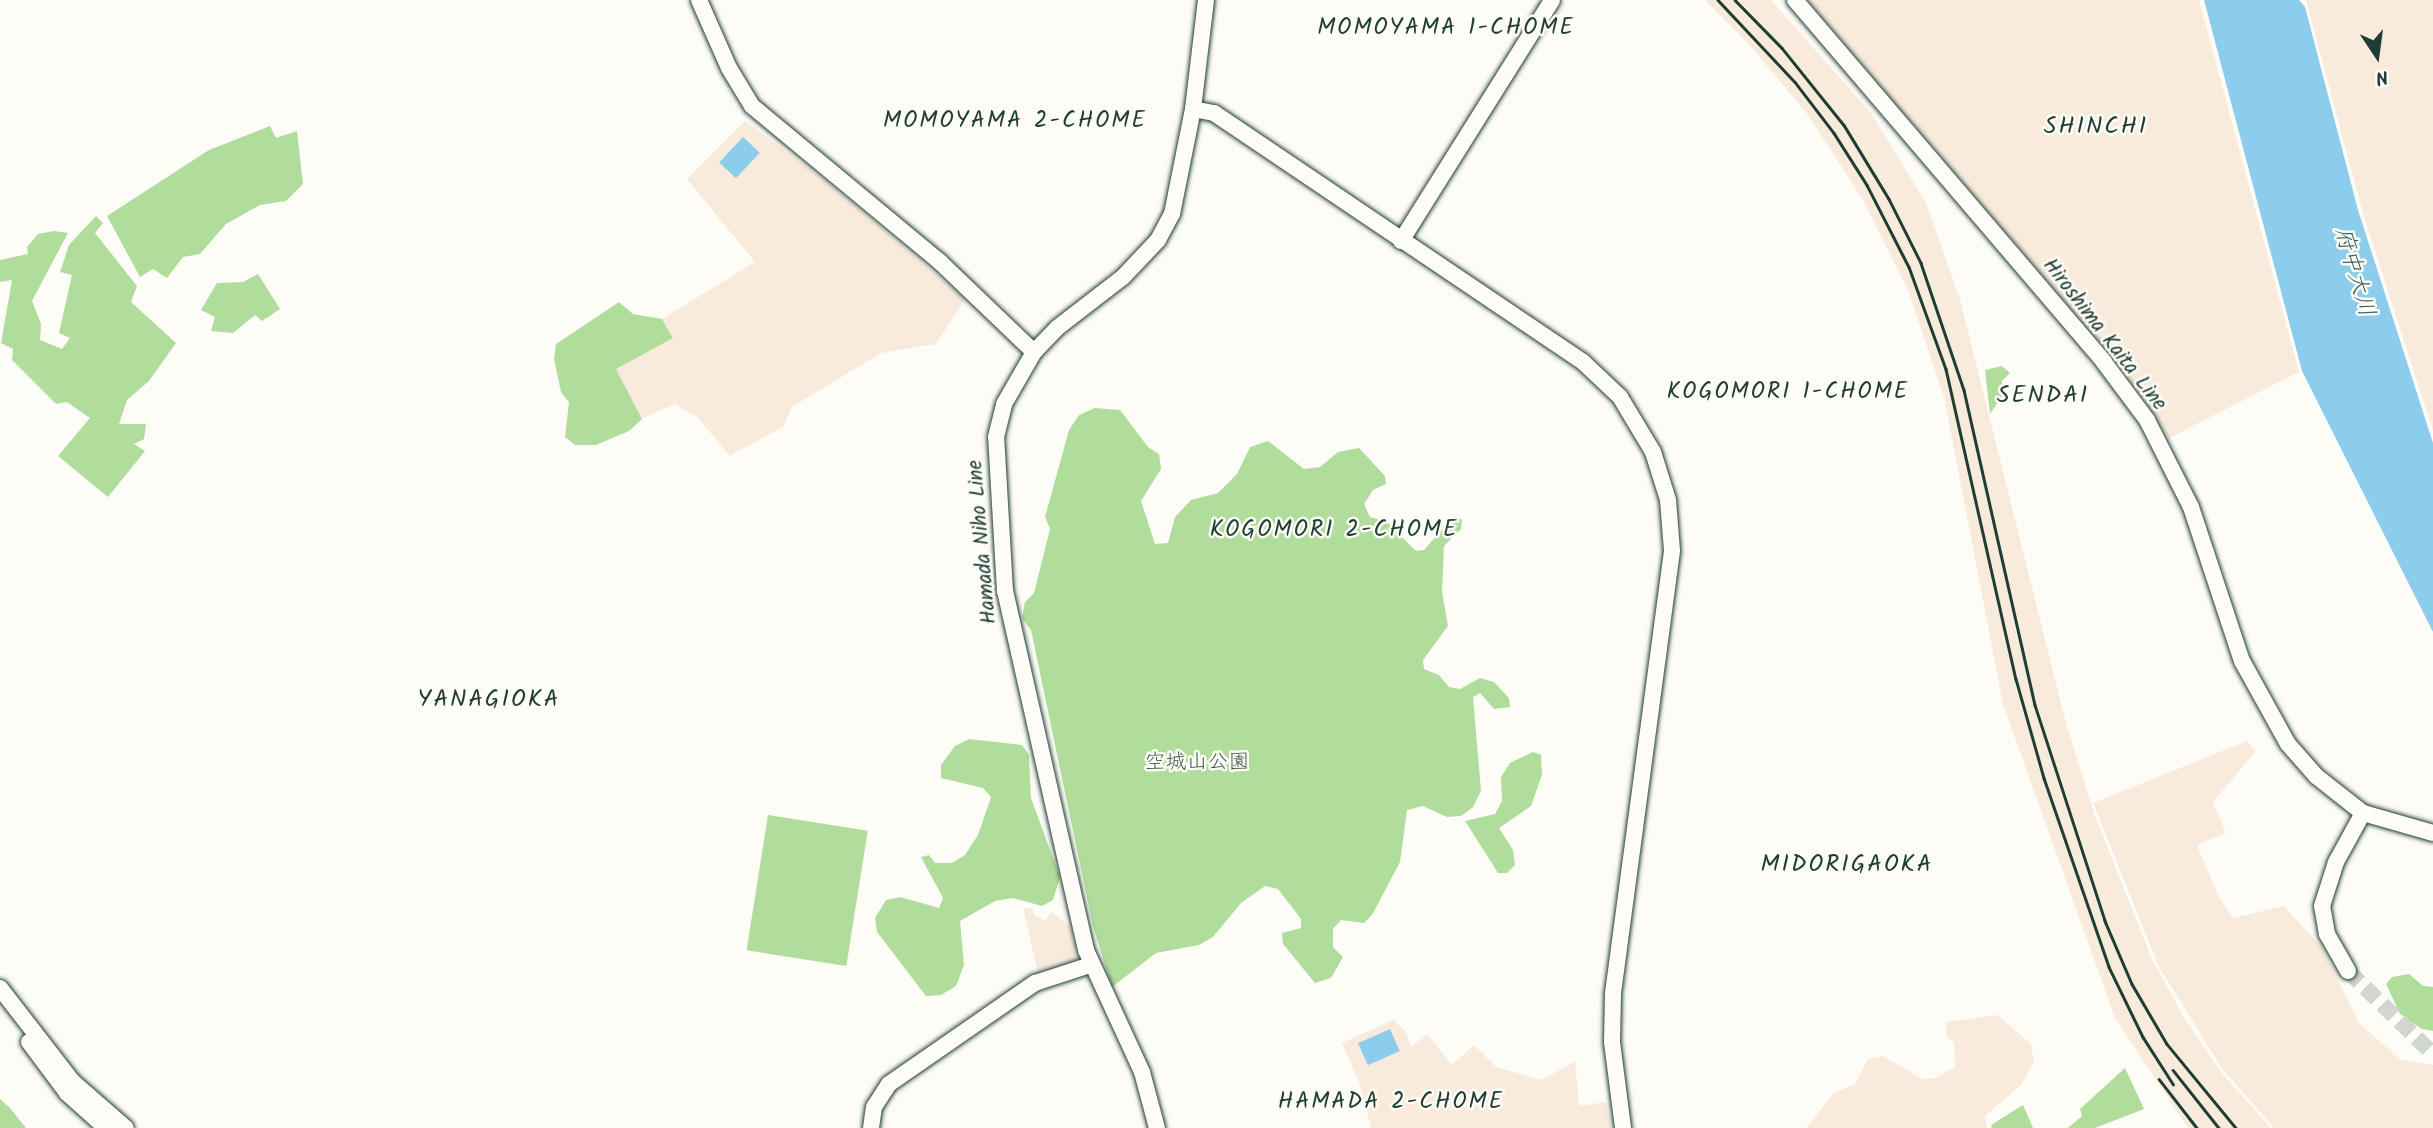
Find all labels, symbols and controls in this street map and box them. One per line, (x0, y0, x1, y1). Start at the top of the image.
district label: MOMOYAMA 1-CHOME (1319, 14, 1573, 42)
north arrow (2342, 21, 2412, 91)
text: N (2373, 60, 2391, 92)
district label: MOMOYAMA 2-CHOME (885, 107, 1145, 135)
district label: SHINCHI (2045, 113, 2147, 141)
water label: 府中大川 (2328, 224, 2380, 320)
street label: Hiroshima Kaita Line (2037, 254, 2171, 416)
district label: KOGOMORI 1-CHOME (1669, 378, 1907, 406)
district label: SENDAI (1997, 382, 2089, 410)
street label: Hamada Niho Line (963, 459, 1003, 625)
district label: KOGOMORI 2-CHOME (1212, 516, 1456, 544)
district label: YANAGIOKA (419, 686, 559, 714)
park label: 空城山公園 (1145, 750, 1249, 776)
district label: MIDORIGAOKA (1762, 851, 1932, 879)
district label: HAMADA 2-CHOME (1280, 1088, 1502, 1116)

